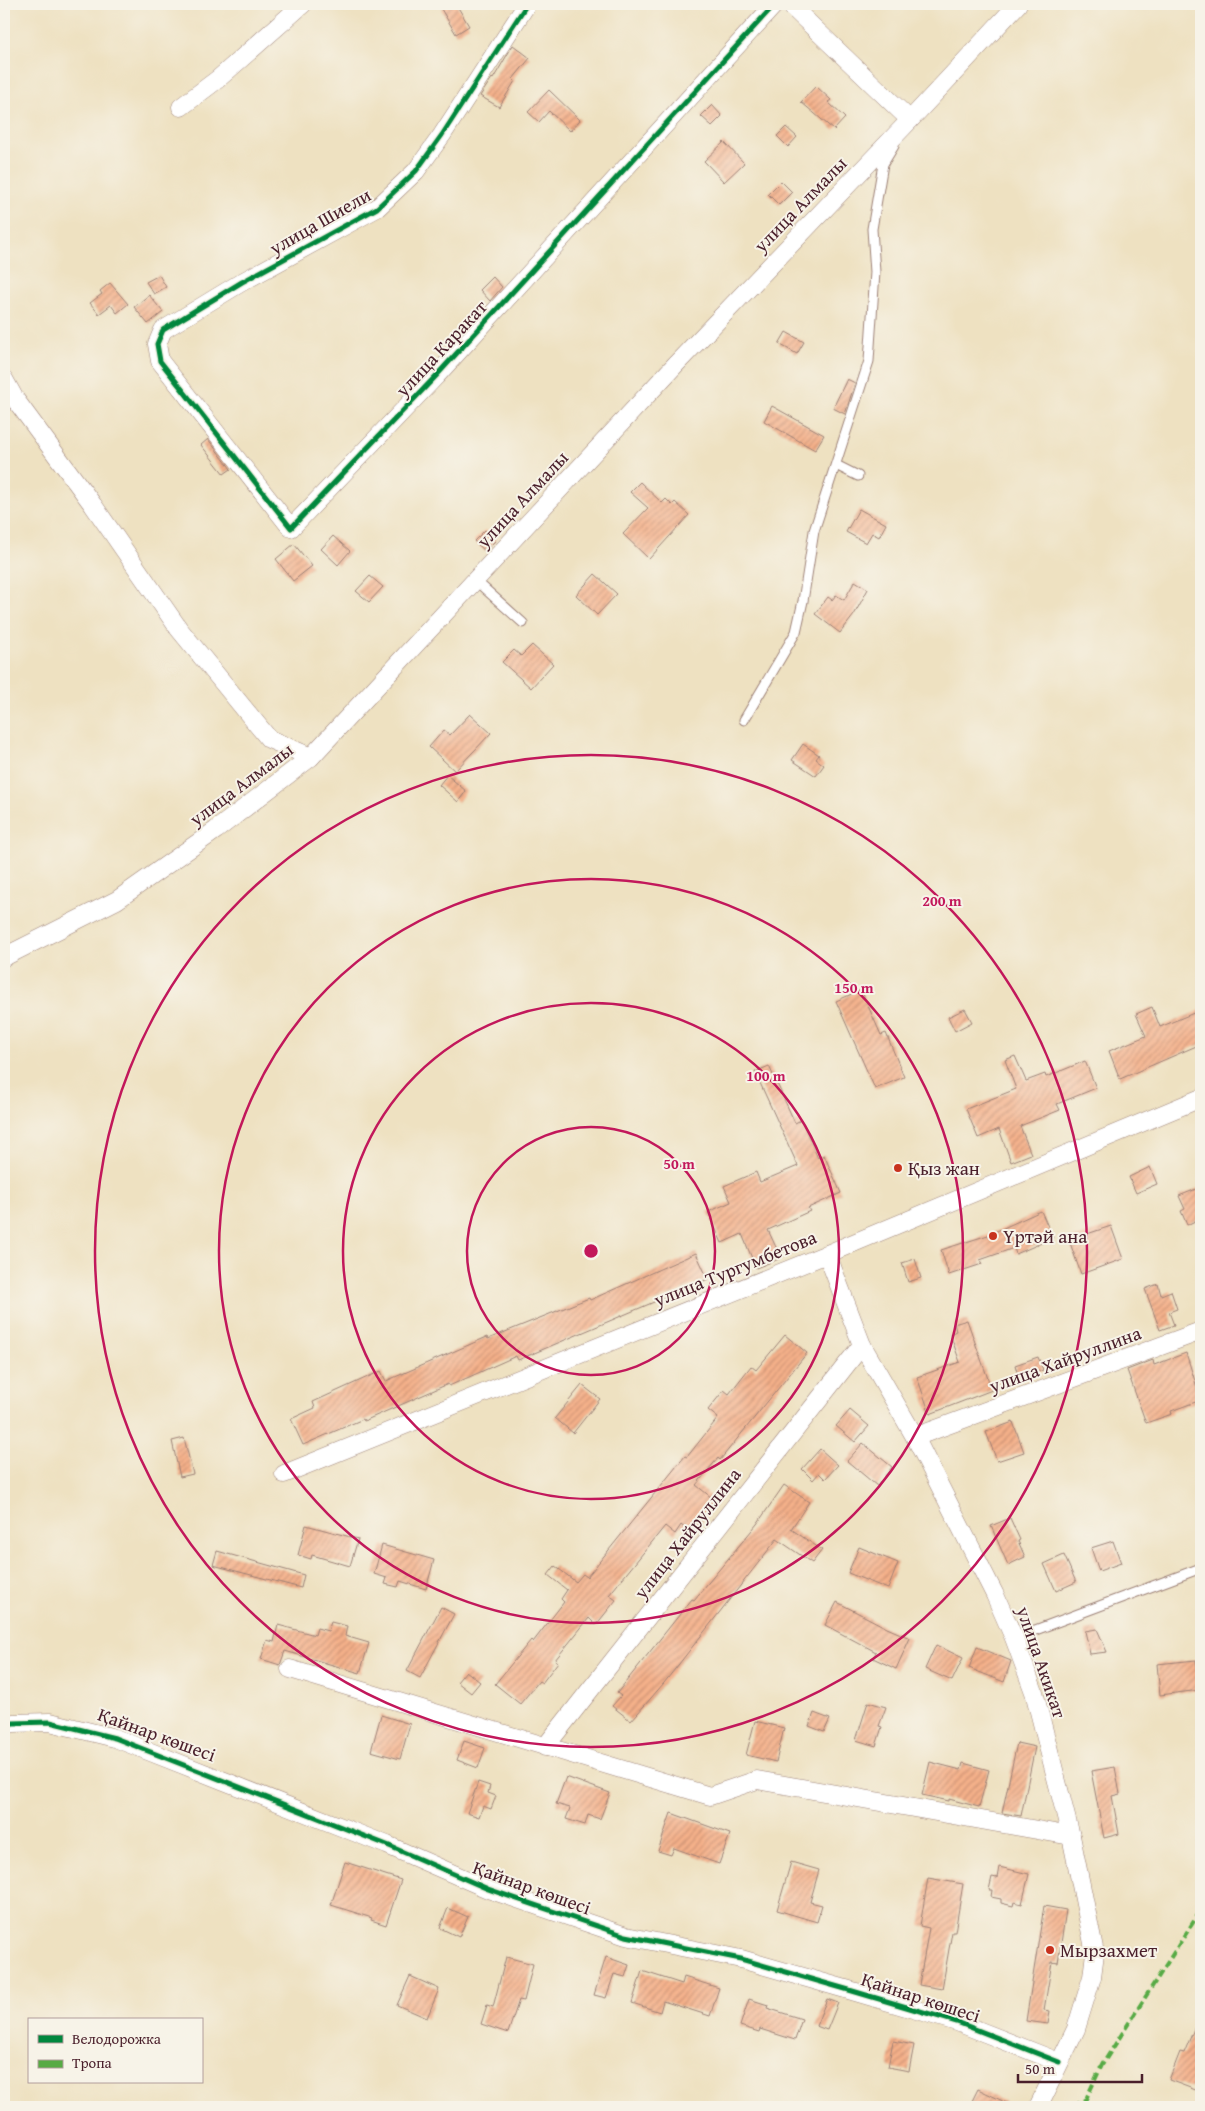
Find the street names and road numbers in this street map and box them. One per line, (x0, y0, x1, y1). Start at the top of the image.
street label: улица Алмалы (746, 150, 853, 259)
street label: улица Шиели (263, 181, 376, 262)
street label: улица Каракат (388, 293, 494, 403)
street label: улица Алмалы (469, 444, 574, 555)
street label: улица Алмалы (182, 736, 299, 833)
street label: улица Тургумбетова (649, 1223, 821, 1314)
street label: улица Хайруллина (984, 1319, 1145, 1400)
street label: улица Хайруллина (626, 1461, 747, 1605)
street label: улица Акикат (1009, 1601, 1074, 1722)
street label: Қайнар көшесі (94, 1700, 220, 1768)
street label: Қайнар көшесі (469, 1853, 595, 1921)
street label: Қайнар көшесі (858, 1965, 984, 2029)

